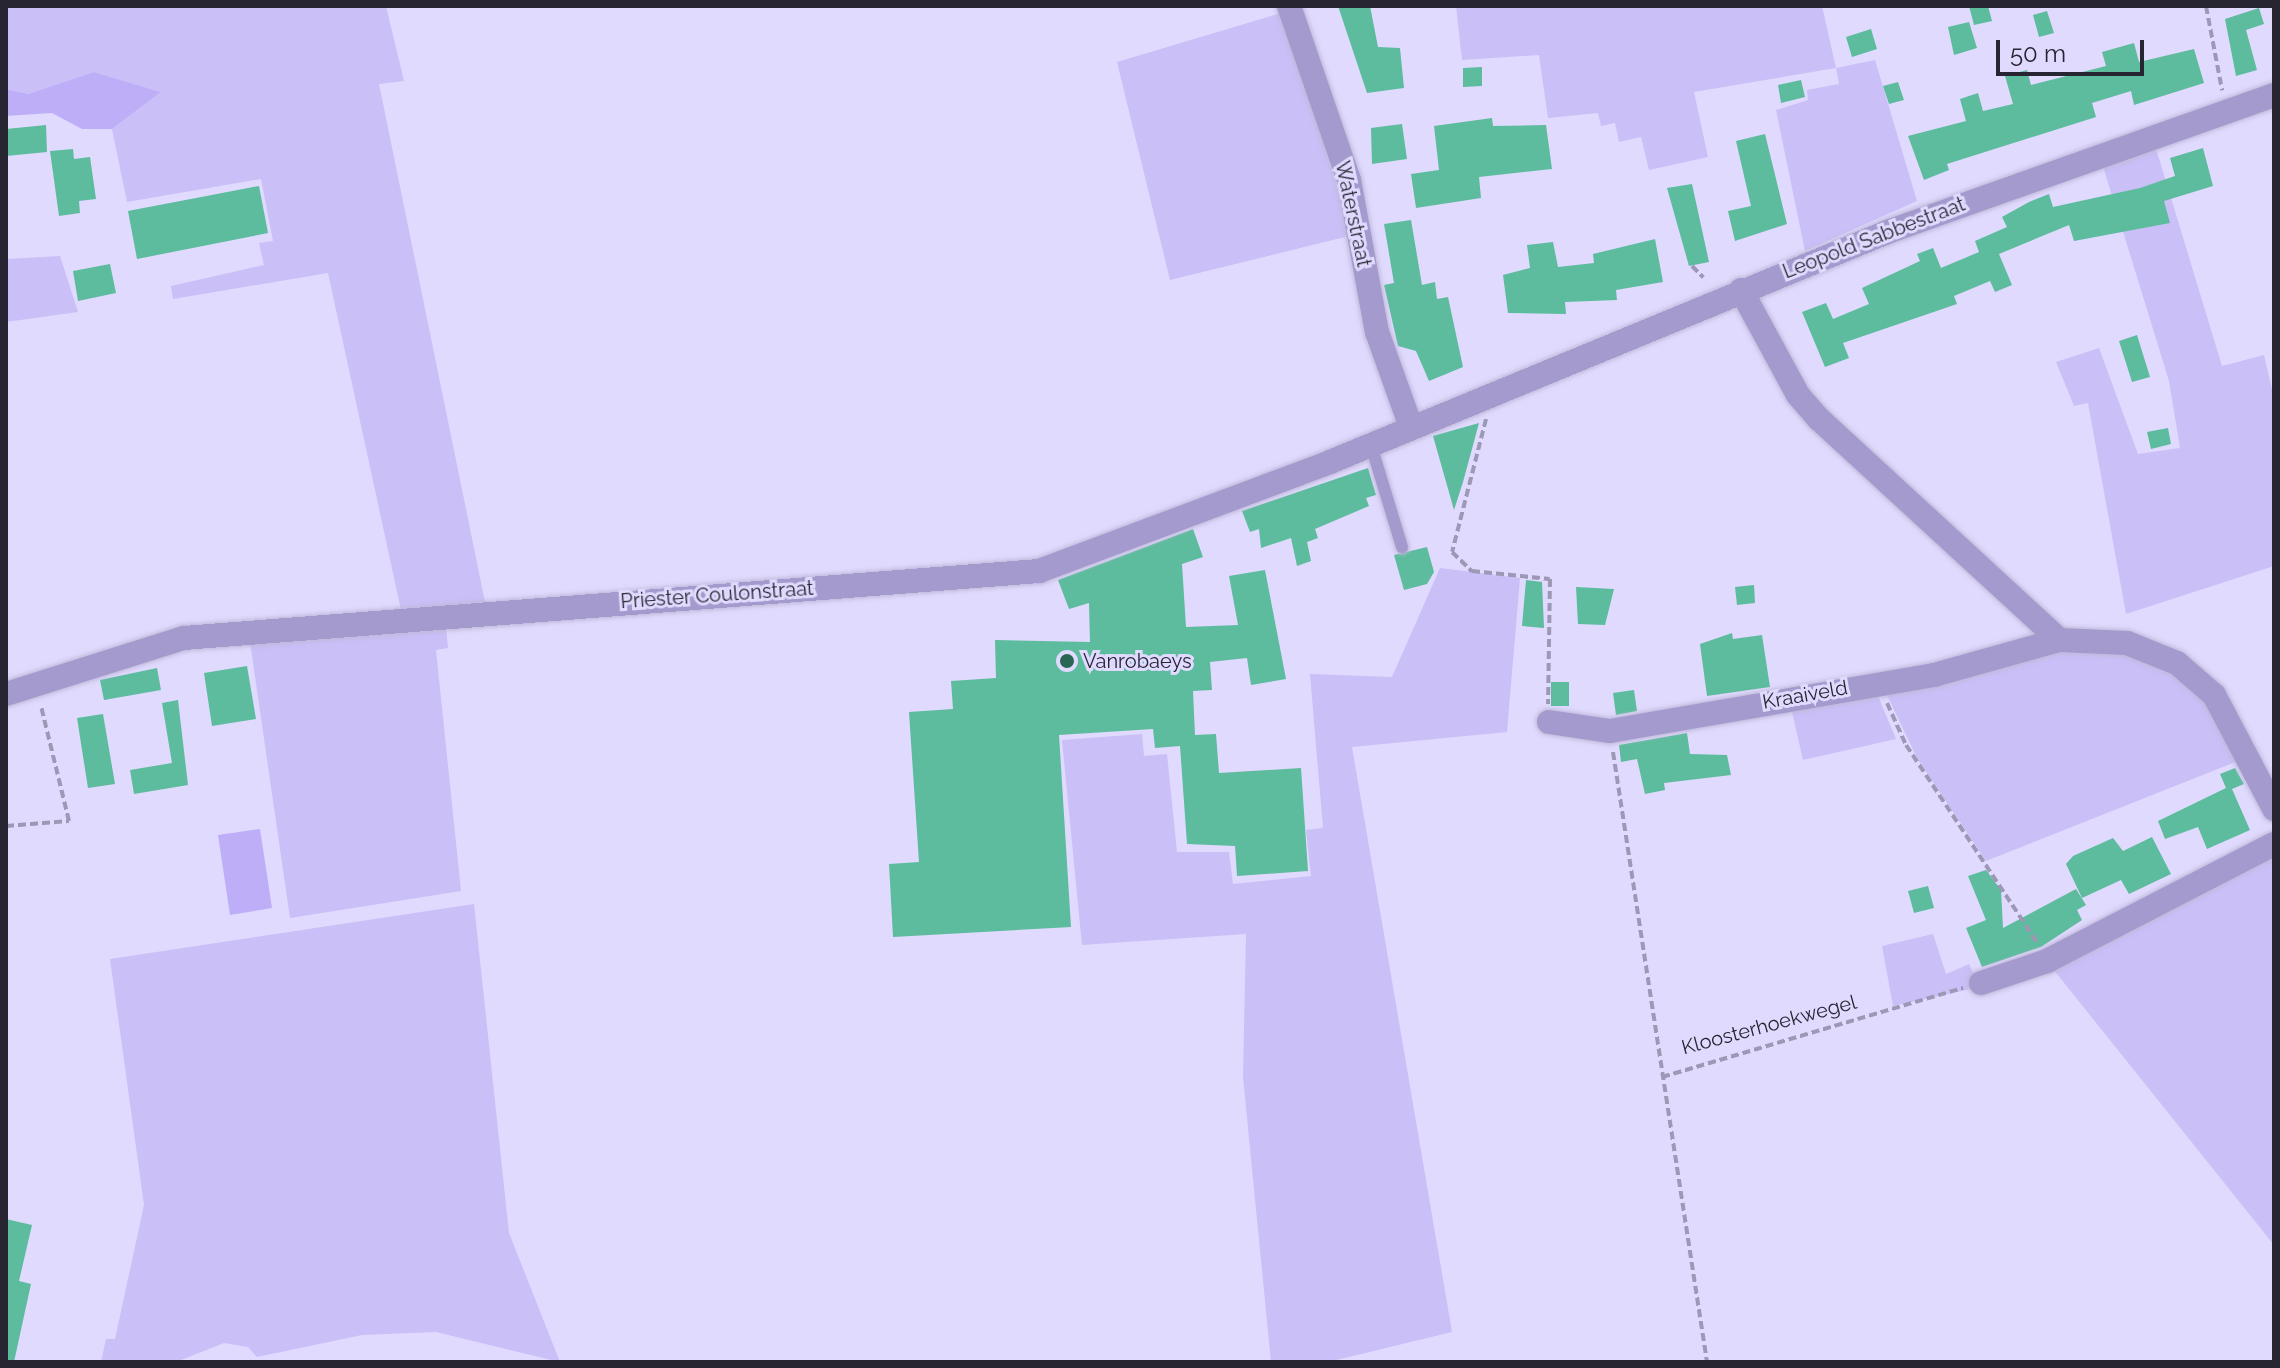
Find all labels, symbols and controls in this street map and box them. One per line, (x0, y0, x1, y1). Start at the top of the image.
scale bar (2000, 24, 2148, 74)
text: 50 m (2010, 39, 2066, 68)
street label: Waterstraat (1330, 159, 1376, 269)
street label: Leopold Sabbestraat (1779, 192, 1969, 284)
street label: Priester Coulonstraat (619, 576, 815, 614)
place label: Vanrobaeys (1083, 649, 1192, 673)
marker: Vanrobaeys (1058, 652, 1076, 670)
street label: Kraaiveld (1761, 676, 1849, 714)
street label: Kloosterhoekwegel (1679, 990, 1859, 1060)

